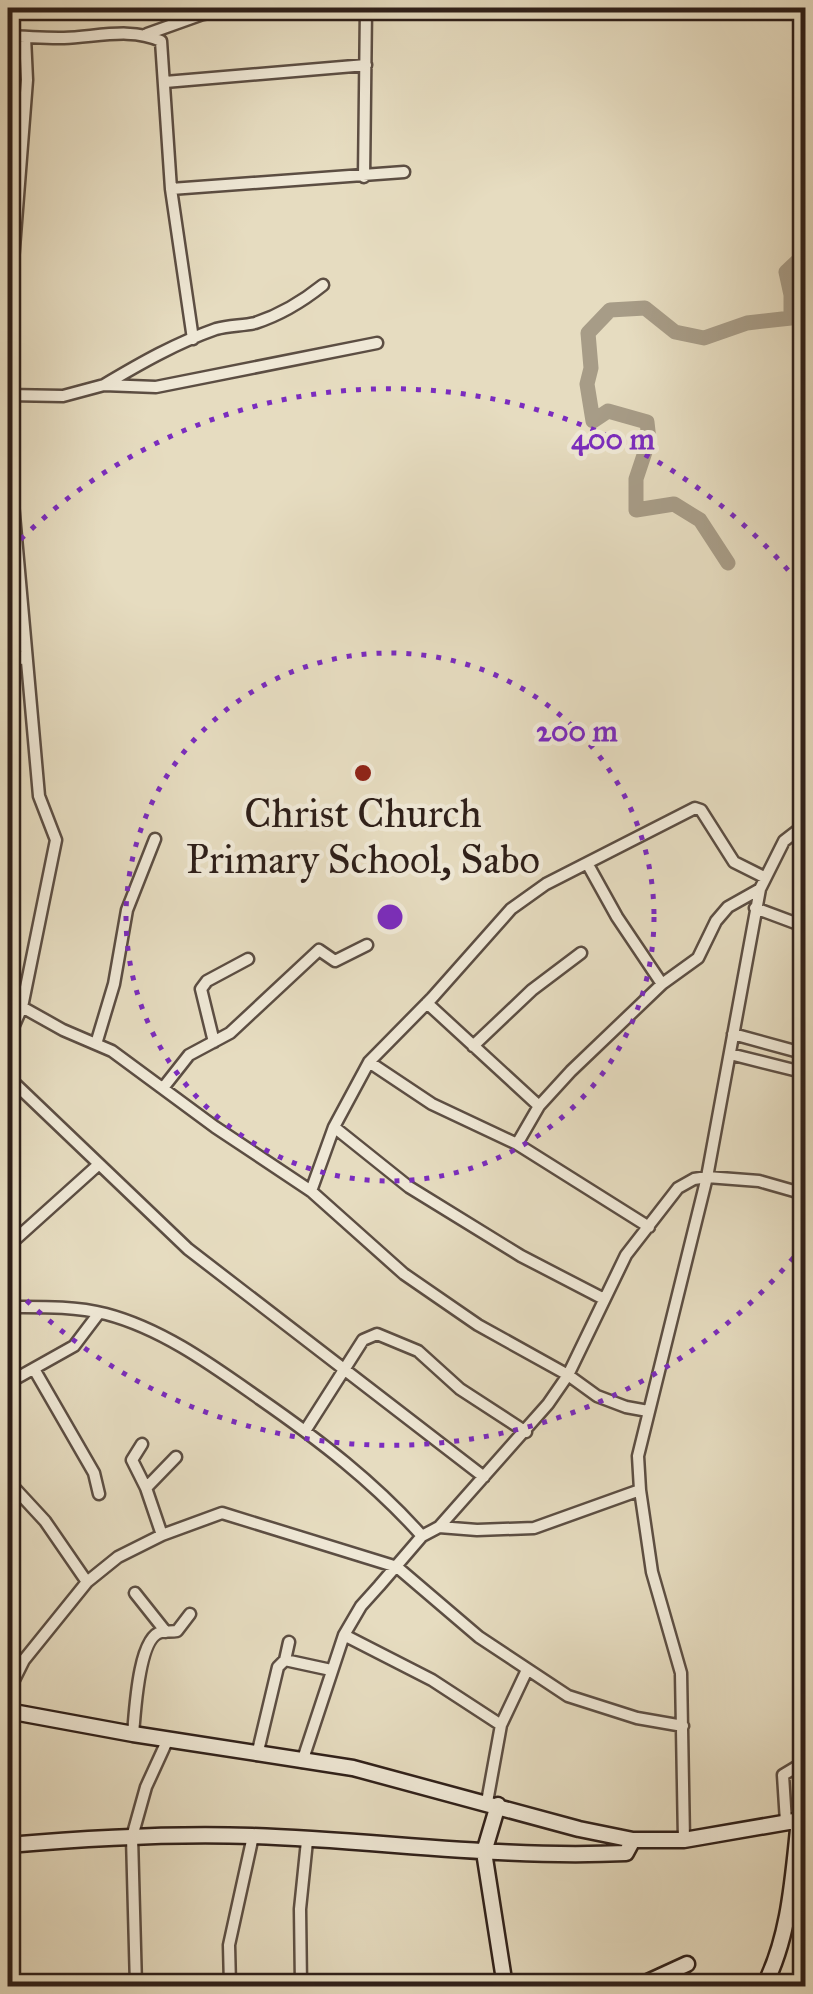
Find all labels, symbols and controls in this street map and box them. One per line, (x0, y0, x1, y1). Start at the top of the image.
text: 400 m (571, 421, 655, 457)
text: 200 m (536, 713, 618, 749)
marker: Christ Church Primary School, Sabo (352, 762, 374, 784)
place label: Christ Church Primary School, Sabo (186, 789, 540, 884)
centre of rings (372, 899, 408, 935)

